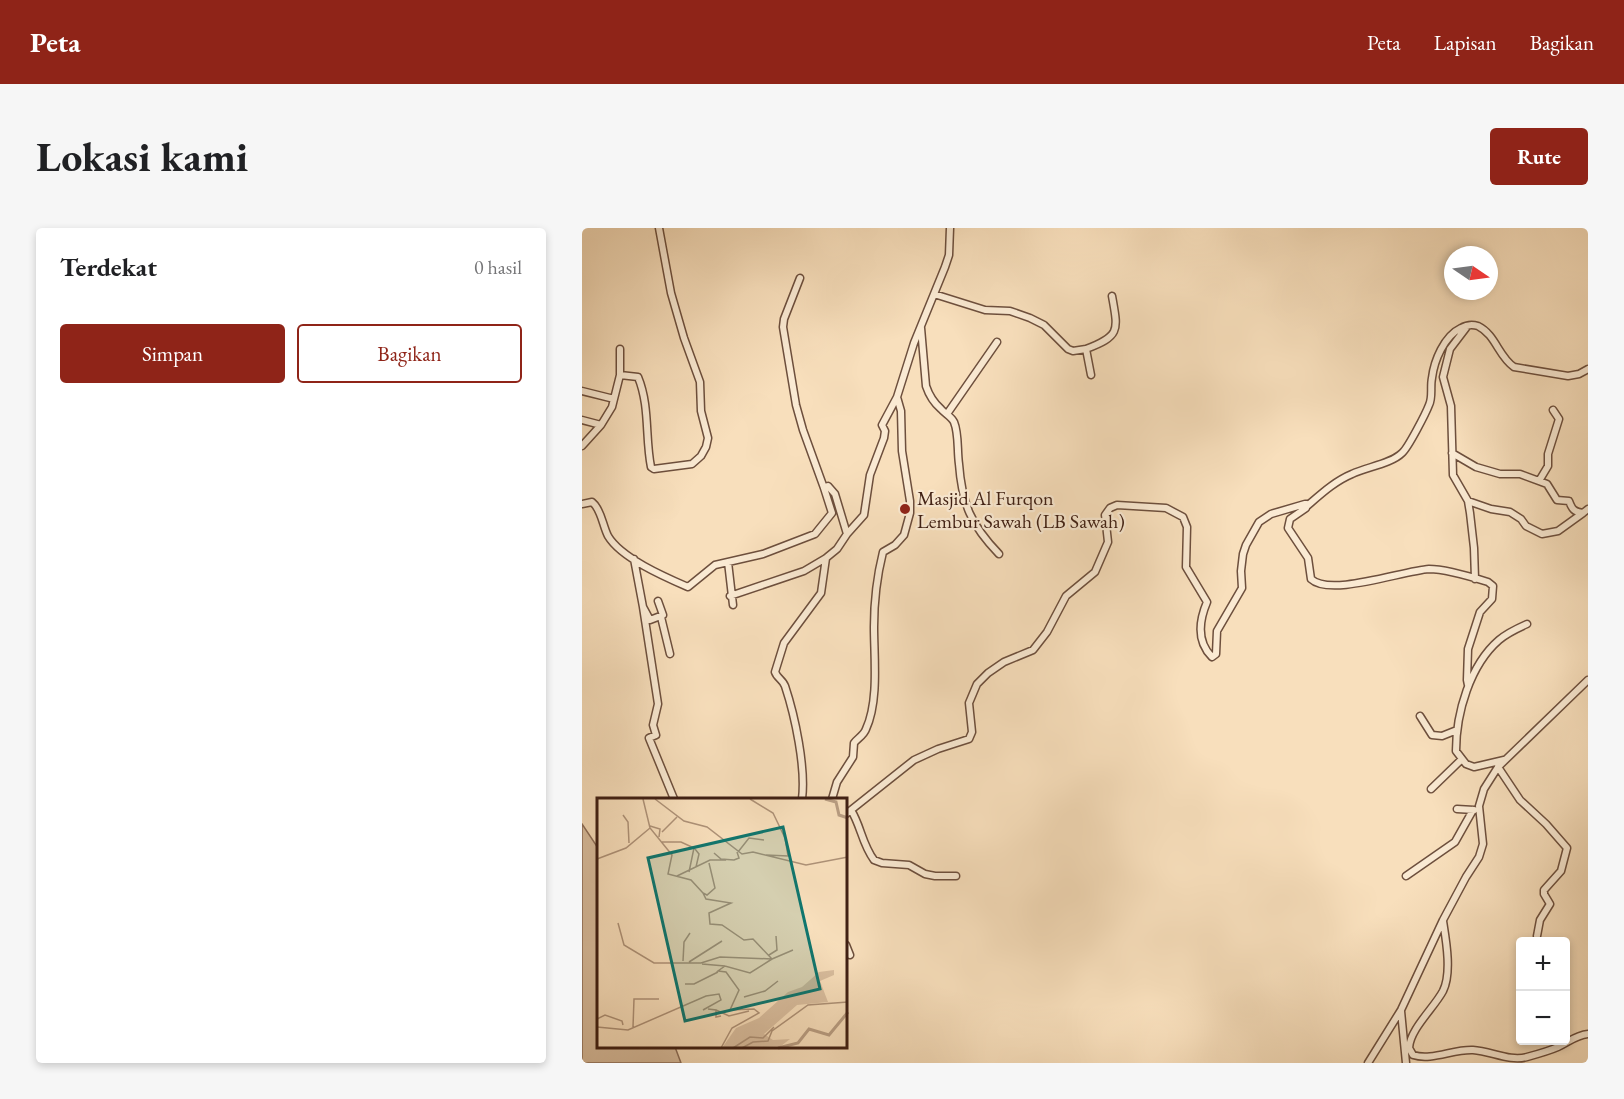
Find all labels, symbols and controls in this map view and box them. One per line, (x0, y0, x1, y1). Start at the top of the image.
text: Peta (30, 24, 81, 60)
text: Peta (1367, 29, 1401, 56)
text: Lapisan (1434, 29, 1497, 56)
text: Bagikan (1530, 29, 1594, 56)
button: Rute (1490, 128, 1588, 185)
text: Lokasi kami (36, 129, 248, 184)
north arrow (1444, 246, 1498, 300)
text: Terdekat (60, 250, 157, 284)
text: 0 hasil (474, 254, 522, 280)
button: Simpan (60, 324, 285, 383)
button: Bagikan (297, 324, 522, 383)
place label: Masjid Al Furqon Lembur Sawah (LB Sawah) (917, 485, 1125, 534)
marker: Masjid Al Furqon Lembur Sawah (LB Sawah) (898, 502, 912, 516)
inset map (597, 798, 848, 1048)
map controls (1516, 937, 1570, 1045)
button: + (1516, 937, 1570, 991)
button: − (1516, 991, 1570, 1045)

